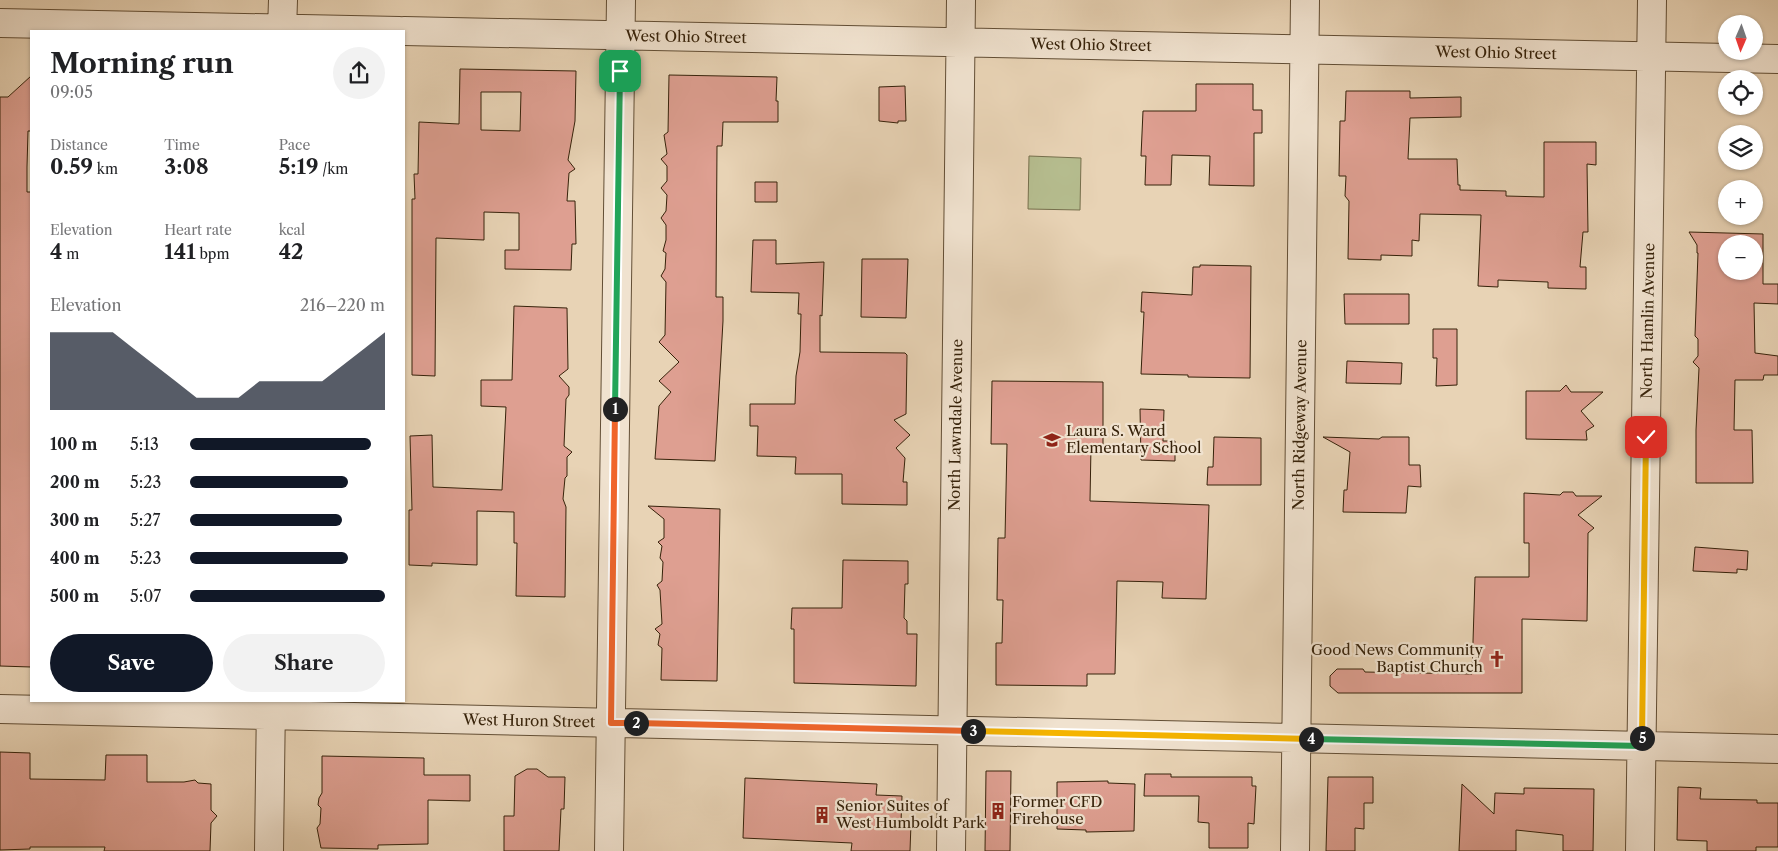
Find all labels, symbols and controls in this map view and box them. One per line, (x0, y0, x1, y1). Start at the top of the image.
north arrow (1718, 15, 1762, 60)
map controls (1718, 15, 1763, 280)
street label: West Ohio Street (624, 26, 748, 47)
street label: West Ohio Street (1029, 34, 1153, 55)
street label: West Ohio Street (1434, 42, 1558, 63)
text: Morning run (50, 46, 234, 80)
button: share (333, 47, 385, 99)
pin (599, 50, 641, 92)
icon: arrive (606, 57, 634, 85)
button: locate (1718, 70, 1763, 115)
text: 09:05 (50, 82, 93, 102)
button: layers (1718, 125, 1763, 170)
text: Distance (50, 136, 108, 154)
text: Time (164, 136, 200, 154)
text: Pace (279, 136, 310, 154)
text: 0.59 (50, 154, 93, 179)
text: 3:08 (164, 154, 209, 179)
text: 5:19 (279, 154, 318, 179)
text: km (93, 160, 118, 178)
text: /km (318, 160, 348, 178)
button: + (1718, 180, 1763, 225)
text: Elevation (50, 221, 113, 239)
text: Heart rate (164, 221, 232, 239)
text: kcal (279, 221, 305, 239)
button: − (1718, 235, 1763, 280)
text: 4 (50, 239, 62, 264)
text: 141 (164, 239, 196, 264)
text: 42 (279, 239, 304, 264)
street label: North Hamlin Avenue (1637, 243, 1658, 399)
text: m (62, 245, 79, 263)
text: bpm (196, 245, 230, 263)
text: Elevation (50, 295, 121, 315)
text: 216–220 m (300, 295, 385, 315)
street label: North Lawndale Avenue (945, 339, 966, 511)
street label: North Ridgeway Avenue (1289, 339, 1310, 511)
pin: 1 (602, 396, 628, 422)
text: 1 (612, 400, 619, 418)
pin (1625, 416, 1667, 458)
place label: Laura S. Ward Elementary School (1066, 421, 1202, 457)
icon: check (1632, 423, 1660, 451)
school or university icon: Laura S. Ward Elementary School (1042, 430, 1062, 450)
text: 100 m (50, 434, 97, 454)
text: 5:13 (130, 434, 159, 454)
text: 200 m (50, 472, 100, 492)
text: 5:23 (130, 472, 161, 492)
text: 300 m (50, 510, 99, 530)
text: 5:27 (130, 510, 160, 530)
text: 400 m (50, 548, 100, 568)
text: 5:23 (130, 548, 161, 568)
text: 500 m (50, 586, 99, 606)
text: 5:07 (130, 586, 161, 606)
button: Save (50, 634, 213, 692)
button: Share (223, 634, 385, 692)
place label: Good News Community Baptist Church (1311, 640, 1484, 676)
church icon: Good News Community Baptist Church (1487, 649, 1507, 669)
street label: West Huron Street (462, 710, 596, 731)
pin: 2 (624, 710, 648, 736)
text: 2 (632, 714, 641, 732)
pin: 3 (960, 718, 986, 744)
text: 3 (970, 722, 977, 740)
pin: 4 (1298, 726, 1324, 752)
pin: 5 (1630, 726, 1654, 750)
text: 5 (1639, 729, 1646, 747)
text: 4 (1307, 730, 1316, 748)
place label: Former CFD Firehouse (1012, 792, 1102, 828)
place label: Senior Suites of West Humboldt Park (835, 796, 986, 832)
building icon: Former CFD Firehouse (988, 801, 1008, 821)
building icon: Senior Suites of West Humboldt Park (812, 805, 832, 825)

